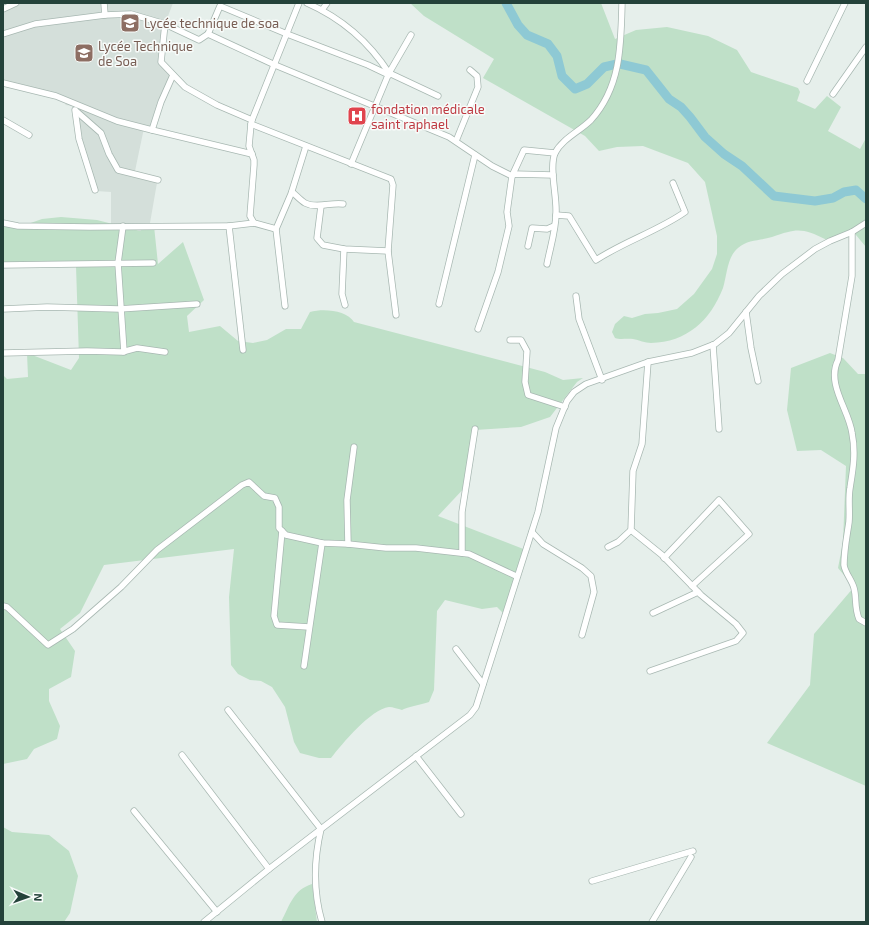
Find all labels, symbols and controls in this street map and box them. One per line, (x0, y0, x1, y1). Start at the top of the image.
school or university icon: Lycée technique de soa (119, 12, 141, 34)
place label: Lycée technique de soa (144, 15, 279, 31)
place label: Lycée Technique de Soa (98, 38, 193, 69)
school or university icon: Lycée Technique de Soa (73, 42, 95, 64)
place label: fondation médicale saint raphael (371, 101, 485, 132)
hospital icon: fondation médicale saint raphael (346, 105, 368, 127)
north arrow (8, 877, 48, 917)
text: N (32, 893, 45, 902)

